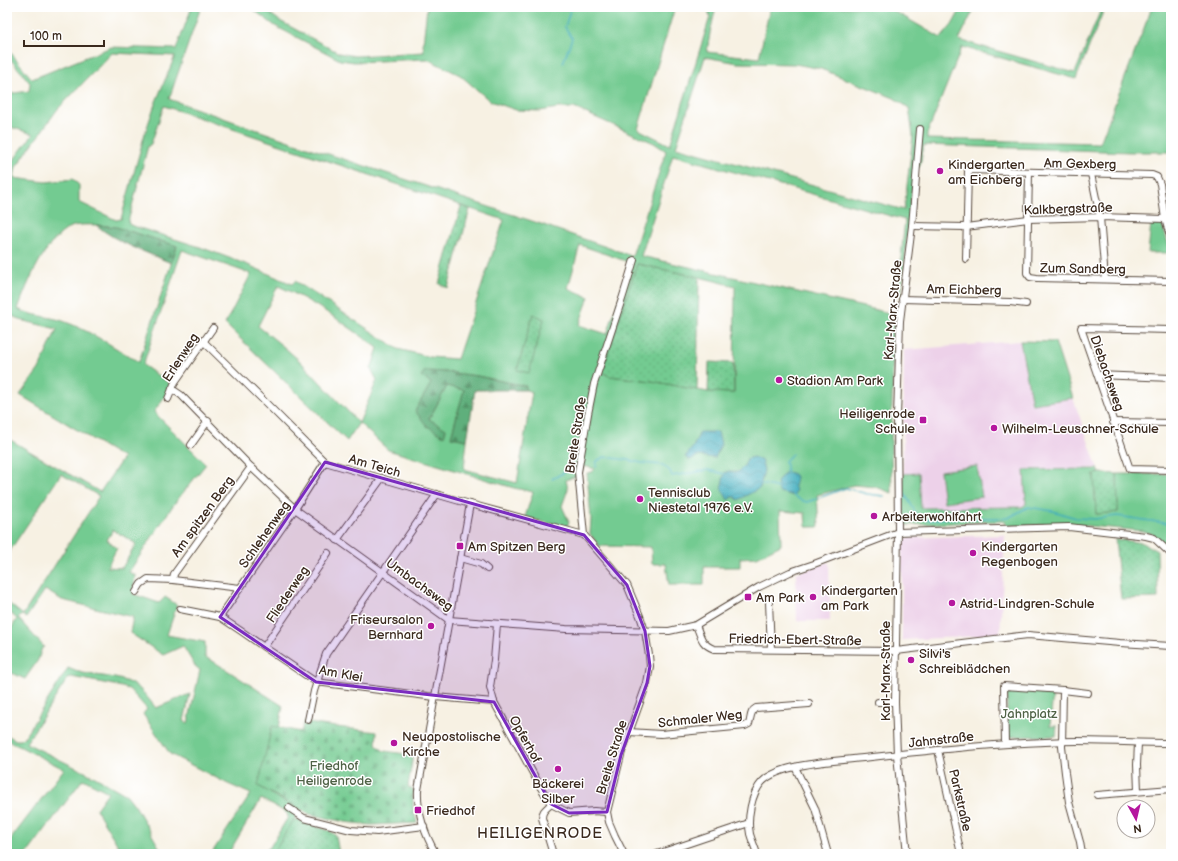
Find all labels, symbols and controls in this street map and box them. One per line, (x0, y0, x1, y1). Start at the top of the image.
scale bar (24, 22, 104, 48)
text: 100 m (30, 29, 62, 44)
street label: Am Gexberg (1044, 155, 1116, 173)
place label: Kindergarten am Eichberg (948, 157, 1025, 188)
marker: Kindergarten am Eichberg (935, 166, 945, 176)
street label: Kalkbergstraße (1023, 199, 1113, 219)
street label: Karl-Marx-Straße (881, 259, 905, 361)
street label: Zum Sandberg (1039, 260, 1126, 278)
street label: Am Eichberg (926, 281, 1002, 299)
street label: Erlenweg (159, 330, 202, 385)
street label: Diebachsweg (1087, 333, 1128, 413)
place label: Stadion Am Park (787, 373, 883, 389)
marker: Stadion Am Park (774, 375, 784, 385)
street label: Breite Straße (562, 395, 590, 475)
place label: Heiligenrode Schule (839, 406, 915, 437)
marker: Heiligenrode Schule (918, 415, 928, 425)
place label: Wilhelm-Leuschner-Schule (1002, 421, 1159, 437)
marker: Wilhelm-Leuschner-Schule (989, 423, 999, 433)
street label: Am Teich (347, 451, 402, 481)
street label: Am spitzen Berg (168, 473, 238, 560)
place label: Tennisclub Niestetal 1976 e.V. (648, 485, 753, 516)
marker: Tennisclub Niestetal 1976 e.V. (635, 494, 645, 504)
street label: Schlehenweg (236, 498, 294, 571)
place label: Arbeiterwohlfahrt (882, 509, 982, 525)
marker: Arbeiterwohlfahrt (869, 511, 879, 521)
place label: Am Spitzen Berg (468, 539, 566, 555)
place label: Kindergarten Regenbogen (981, 539, 1058, 570)
marker: Am Spitzen Berg (455, 541, 465, 551)
marker: Kindergarten Regenbogen (968, 548, 978, 558)
street label: Umbachsweg (383, 555, 456, 615)
street label: Fliederweg (263, 563, 313, 626)
place label: Kindergarten am Park (821, 583, 898, 614)
place label: Am Park (756, 590, 805, 606)
marker: Am Park (743, 592, 753, 602)
marker: Kindergarten am Park (808, 592, 818, 602)
place label: Astrid-Lindgren-Schule (960, 596, 1095, 612)
marker: Astrid-Lindgren-Schule (947, 598, 957, 608)
place label: Friseursalon Bernhard (350, 612, 423, 643)
street label: Karl-Marx-Straße (878, 620, 894, 721)
marker: Friseursalon Bernhard (426, 621, 436, 631)
street label: Friedrich-Ebert-Straße (728, 631, 862, 649)
place label: Silvi's Schreiblädchen (919, 646, 1010, 677)
marker: Silvi's Schreiblädchen (906, 655, 916, 665)
street label: Am Klei (318, 662, 364, 686)
park label: Jahnplatz (1001, 706, 1058, 722)
street label: Schmaler Weg (657, 707, 743, 731)
street label: Opferhof (506, 713, 545, 766)
street label: Breite Straße (593, 718, 631, 797)
place label: Neuapostolische Kirche (402, 729, 501, 760)
street label: Jahnstraße (908, 729, 975, 751)
marker: Neuapostolische Kirche (389, 738, 399, 748)
park label: Friedhof Heiligenrode (296, 758, 372, 789)
marker: Bäckerei Silber (553, 764, 563, 774)
street label: Parkstraße (945, 768, 975, 833)
place label: Bäckerei Silber (532, 776, 584, 807)
north arrow (1116, 799, 1156, 839)
place label: Friedhof (426, 803, 475, 819)
marker: Friedhof (413, 805, 423, 815)
text: N (1132, 821, 1142, 835)
district label: HEILIGENRODE (477, 824, 603, 843)

